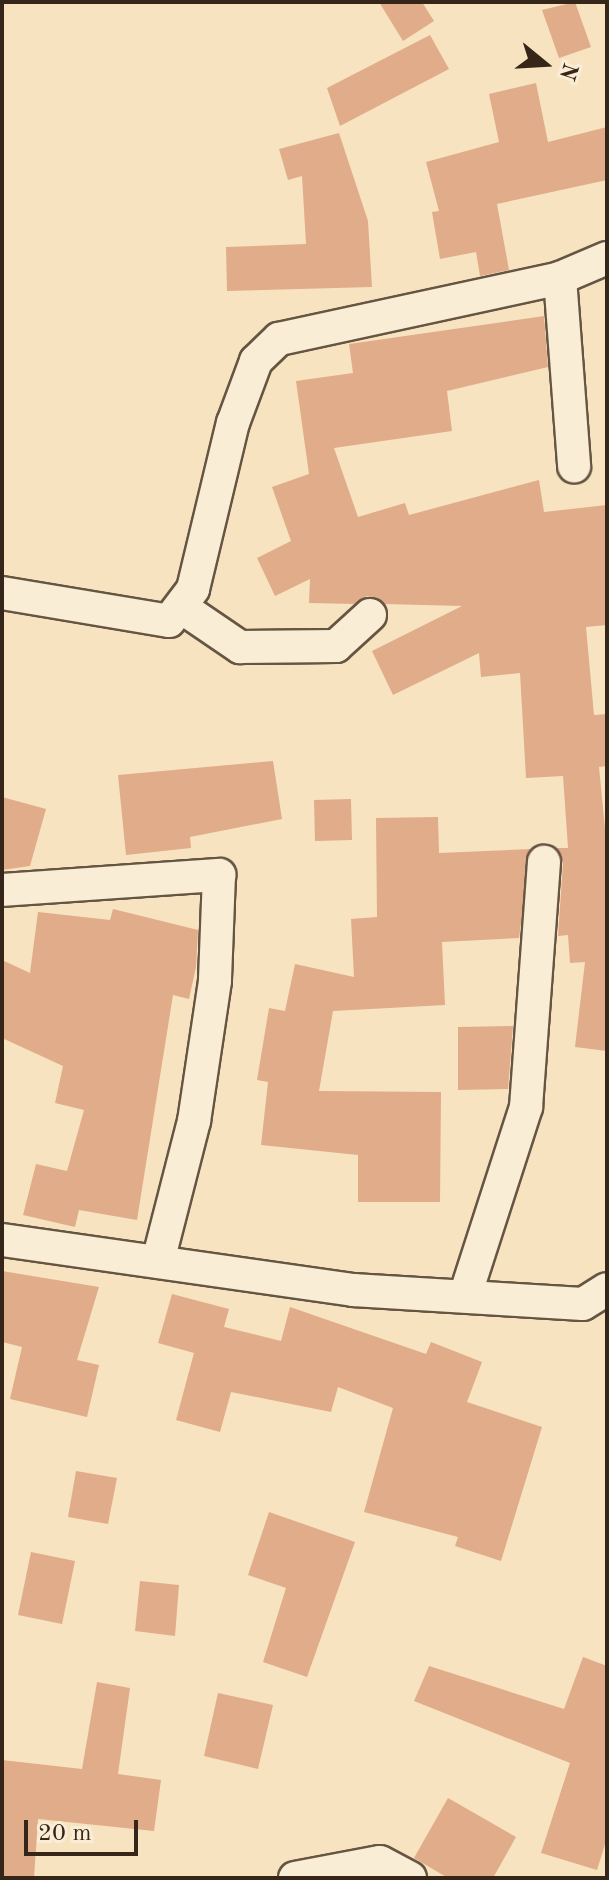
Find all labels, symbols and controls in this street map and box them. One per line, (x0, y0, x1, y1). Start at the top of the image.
north arrow (505, 24, 585, 104)
text: N (555, 60, 581, 83)
scale bar (28, 1804, 142, 1854)
text: 20 m (38, 1822, 92, 1846)

